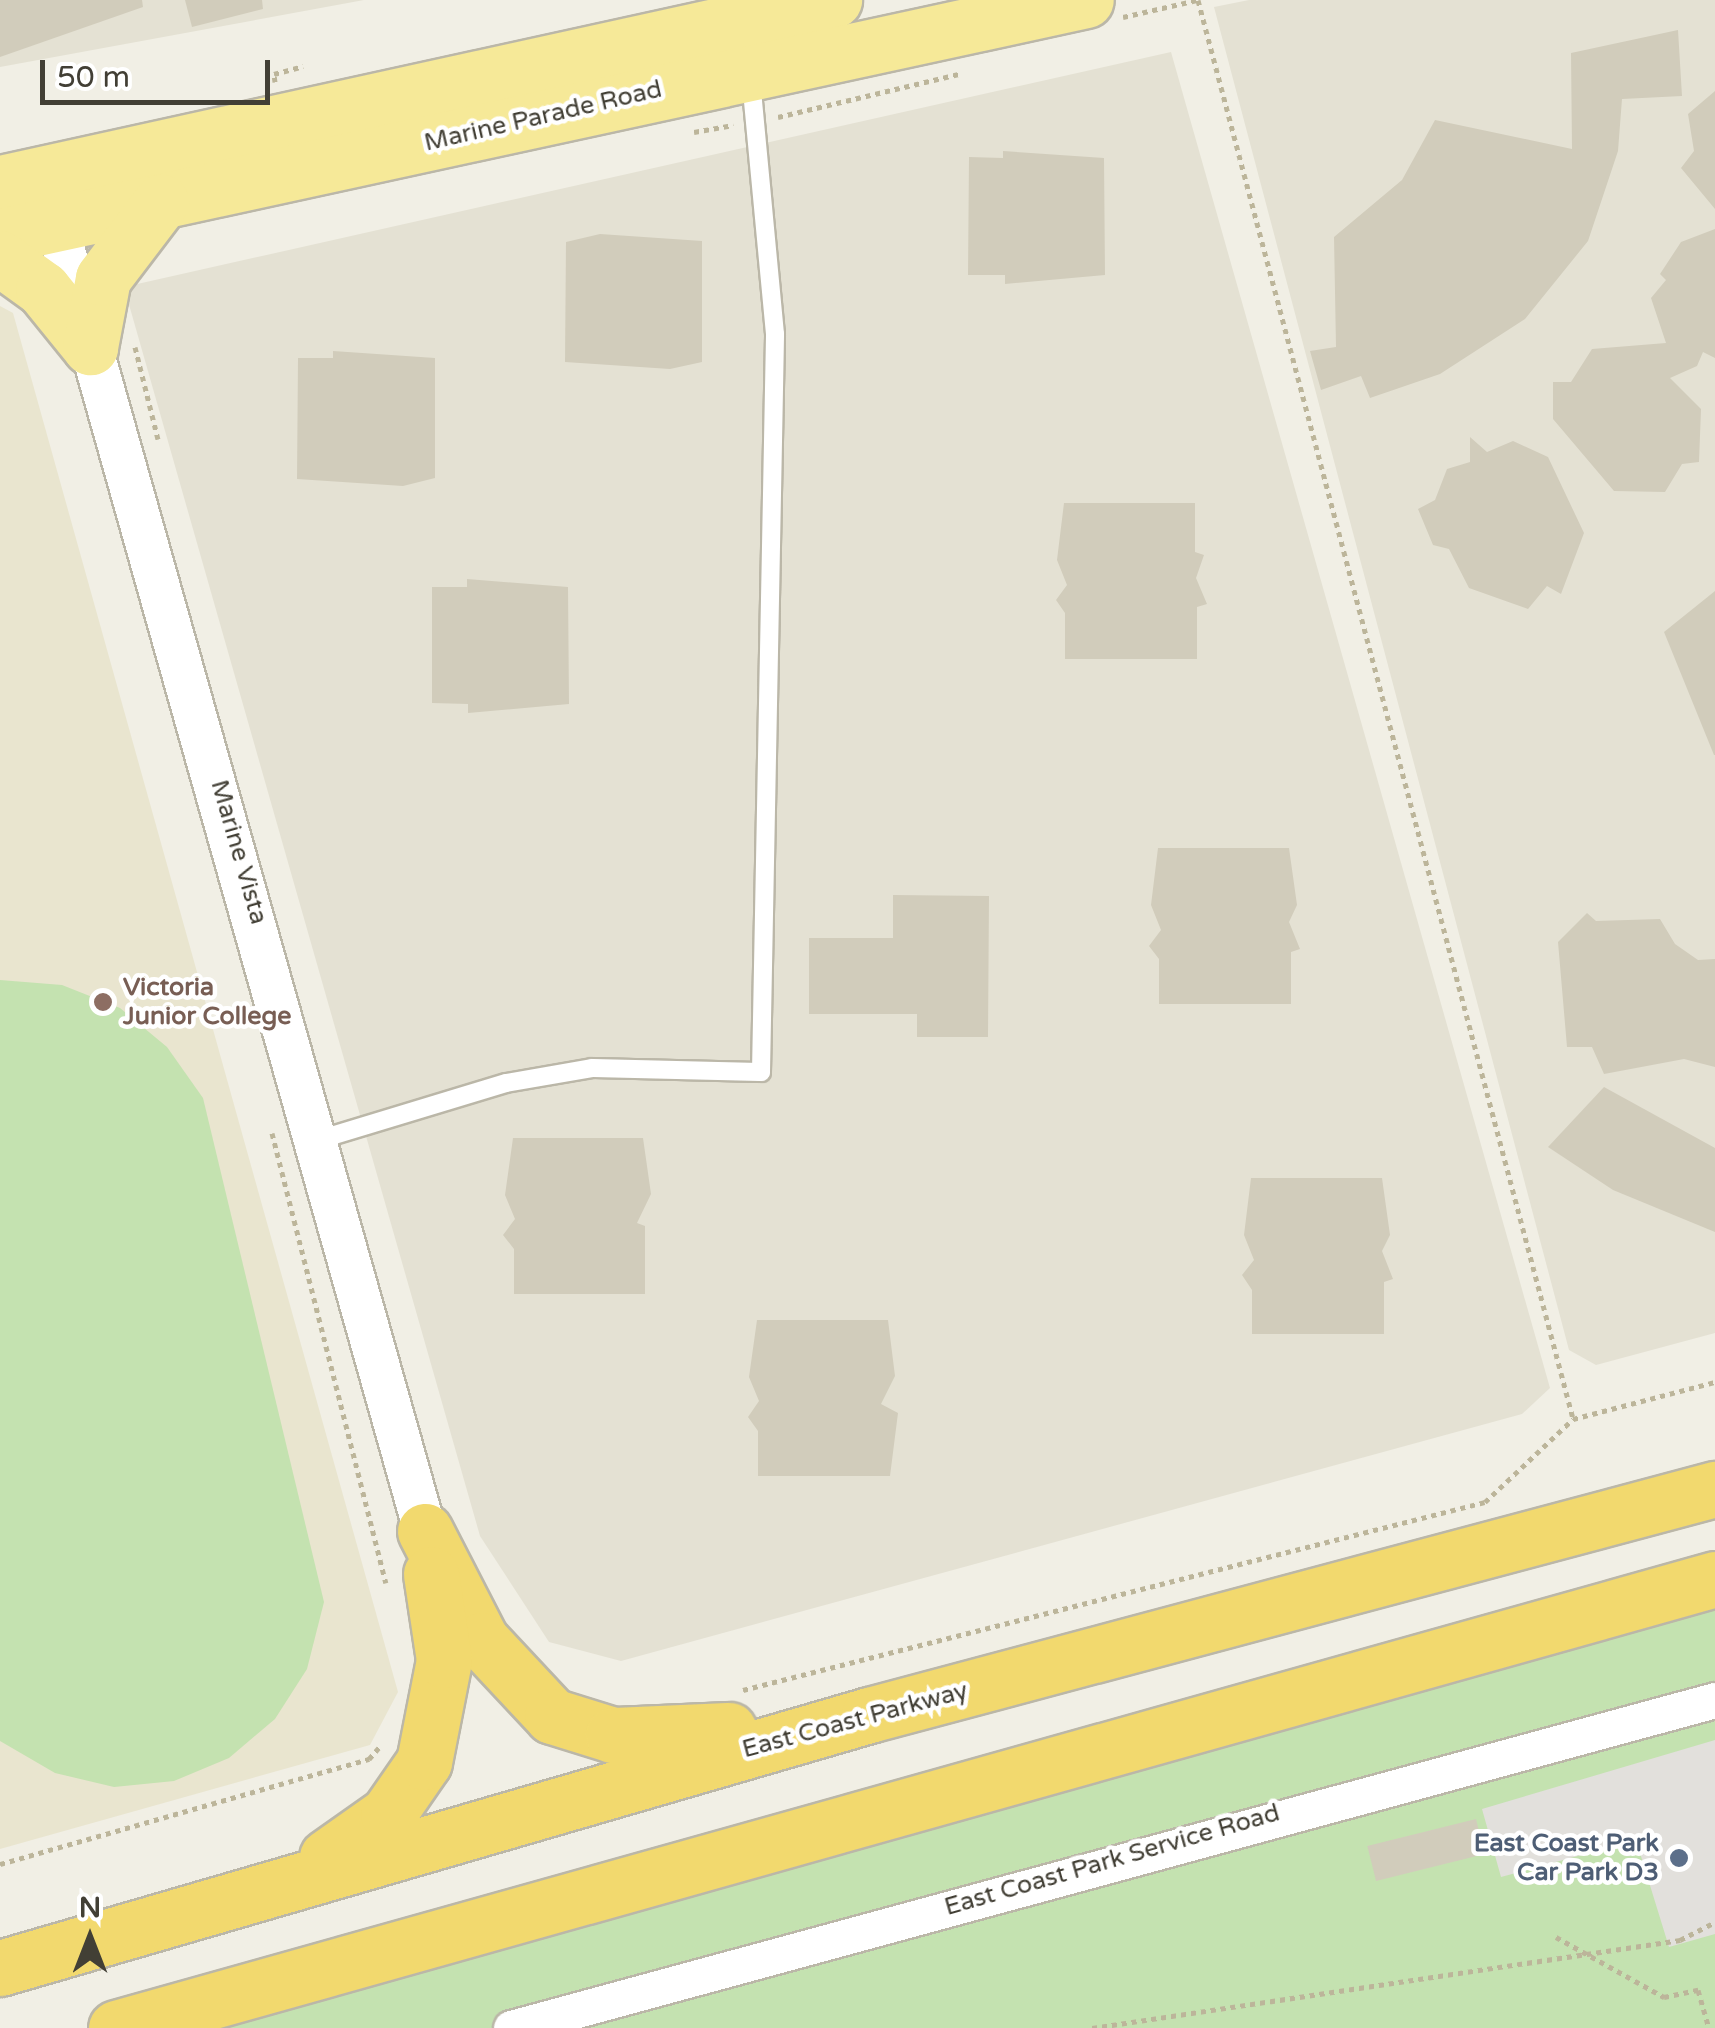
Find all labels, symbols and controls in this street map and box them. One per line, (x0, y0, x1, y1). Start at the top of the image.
scale bar (45, 40, 275, 102)
text: 50 m (57, 59, 130, 96)
street label: Marine Parade Road (421, 74, 665, 158)
street label: Marine Vista (204, 776, 274, 928)
place label: Victoria Junior College (123, 973, 291, 1032)
marker: Victoria Junior College (92, 991, 114, 1013)
street label: East Coast Parkway (739, 1675, 971, 1765)
street label: East Coast Park Service Road (941, 1798, 1283, 1922)
place label: East Coast Park Car Park D3 (1474, 1829, 1659, 1888)
marker: East Coast Park Car Park D3 (1668, 1847, 1690, 1869)
north arrow (40, 1888, 140, 1988)
text: N (79, 1891, 101, 1925)

